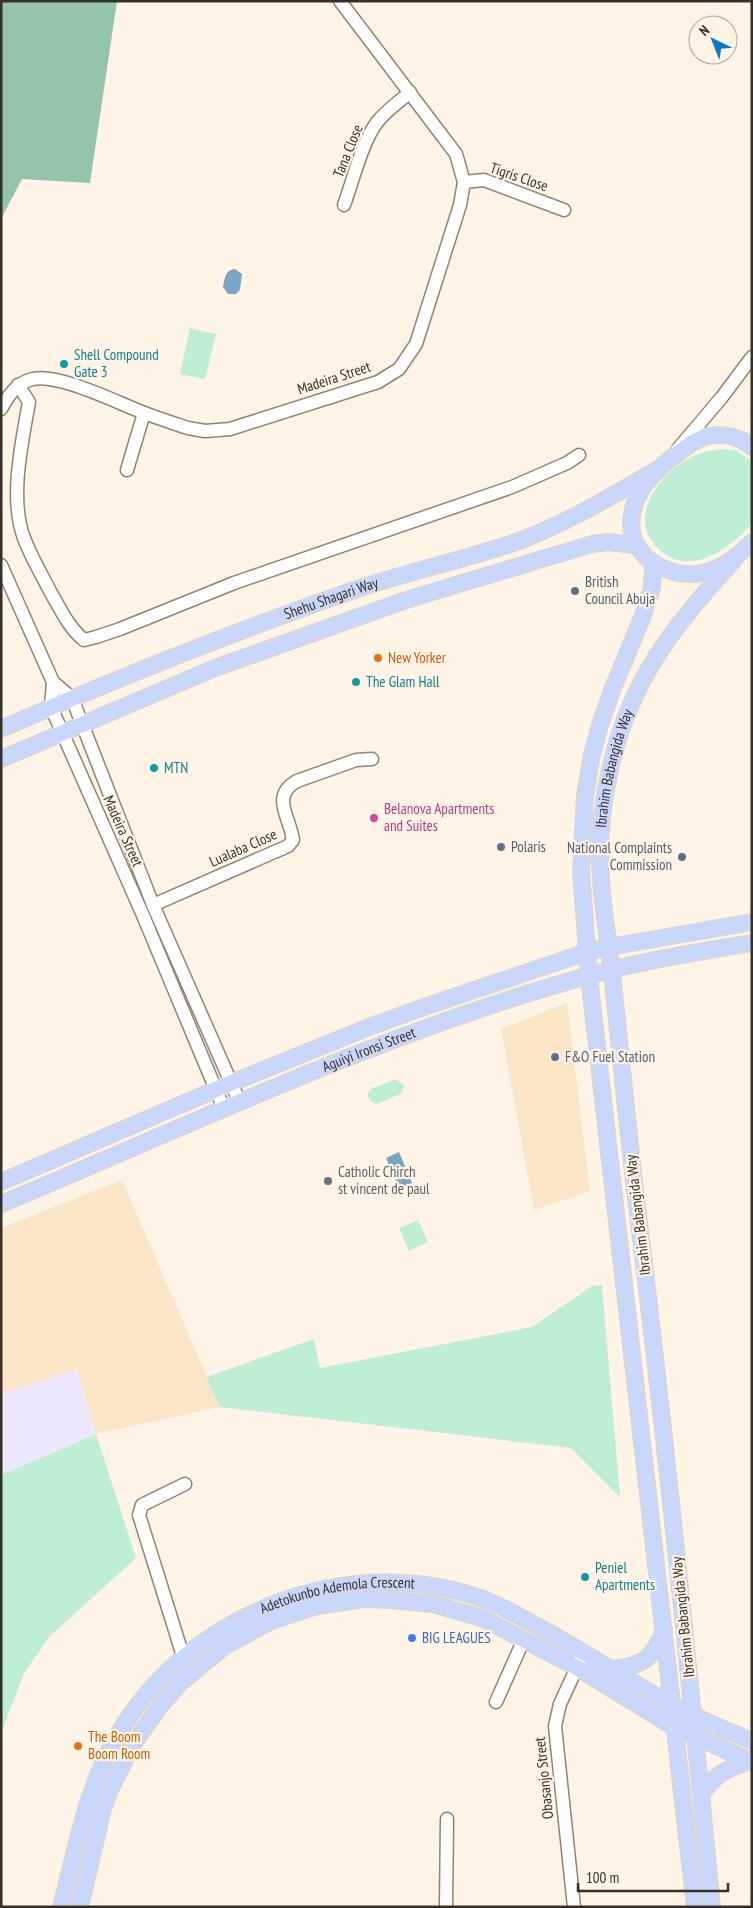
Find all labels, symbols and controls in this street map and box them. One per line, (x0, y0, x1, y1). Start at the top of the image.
north arrow (688, 15, 738, 65)
text: N (695, 21, 713, 40)
street label: Tana Close (328, 122, 367, 180)
street label: Tigris Close (488, 158, 551, 195)
place label: Shell Compound Gate 3 (74, 345, 159, 381)
street label: Madeira Street (295, 357, 373, 398)
marker: Shell Compound Gate 3 (58, 358, 70, 370)
place label: British Council Abuja (585, 572, 655, 608)
street label: Shehu Shagari Way (281, 573, 381, 623)
marker: British Council Abuja (569, 585, 581, 597)
place label: New Yorker (388, 648, 447, 667)
marker: New Yorker (372, 652, 384, 664)
place label: The Glam Hall (366, 672, 440, 691)
marker: The Glam Hall (350, 676, 362, 688)
street label: Ibrahim Babangida Way (591, 706, 637, 829)
place label: MTN (164, 758, 188, 777)
marker: MTN (148, 762, 160, 774)
street label: Madeira Street (99, 792, 148, 869)
place label: Belanova Apartments and Suites (384, 799, 494, 835)
marker: Belanova Apartments and Suites (368, 812, 380, 824)
street label: Lualaba Close (206, 824, 279, 871)
place label: Polaris (511, 837, 546, 856)
place label: National Complaints Commission (567, 838, 672, 874)
marker: Polaris (495, 841, 507, 853)
marker: National Complaints Commission (676, 851, 688, 863)
street label: Aguiyi Ironsi Street (319, 1023, 418, 1076)
place label: F&O Fuel Station (565, 1047, 655, 1066)
marker: F&O Fuel Station (549, 1051, 561, 1063)
street label: Ibrahim Babangida Way (621, 1153, 654, 1277)
place label: Catholic Chirch st vincent de paul (338, 1162, 430, 1198)
marker: Catholic Chirch st vincent de paul (322, 1175, 334, 1187)
street label: Ibrahim Babangida Way (667, 1555, 698, 1678)
place label: Peniel Apartments (595, 1558, 655, 1594)
marker: Peniel Apartments (579, 1571, 591, 1583)
street label: Adetokunbo Ademola Crescent (257, 1572, 416, 1618)
place label: BIG LEAGUES (422, 1628, 491, 1647)
marker: BIG LEAGUES (406, 1632, 418, 1644)
place label: The Boom Boom Room (88, 1727, 150, 1763)
street label: Obasanjo Street (530, 1736, 557, 1820)
marker: The Boom Boom Room (72, 1740, 84, 1752)
scale bar (578, 1860, 728, 1892)
text: 100 m (586, 1868, 619, 1887)

